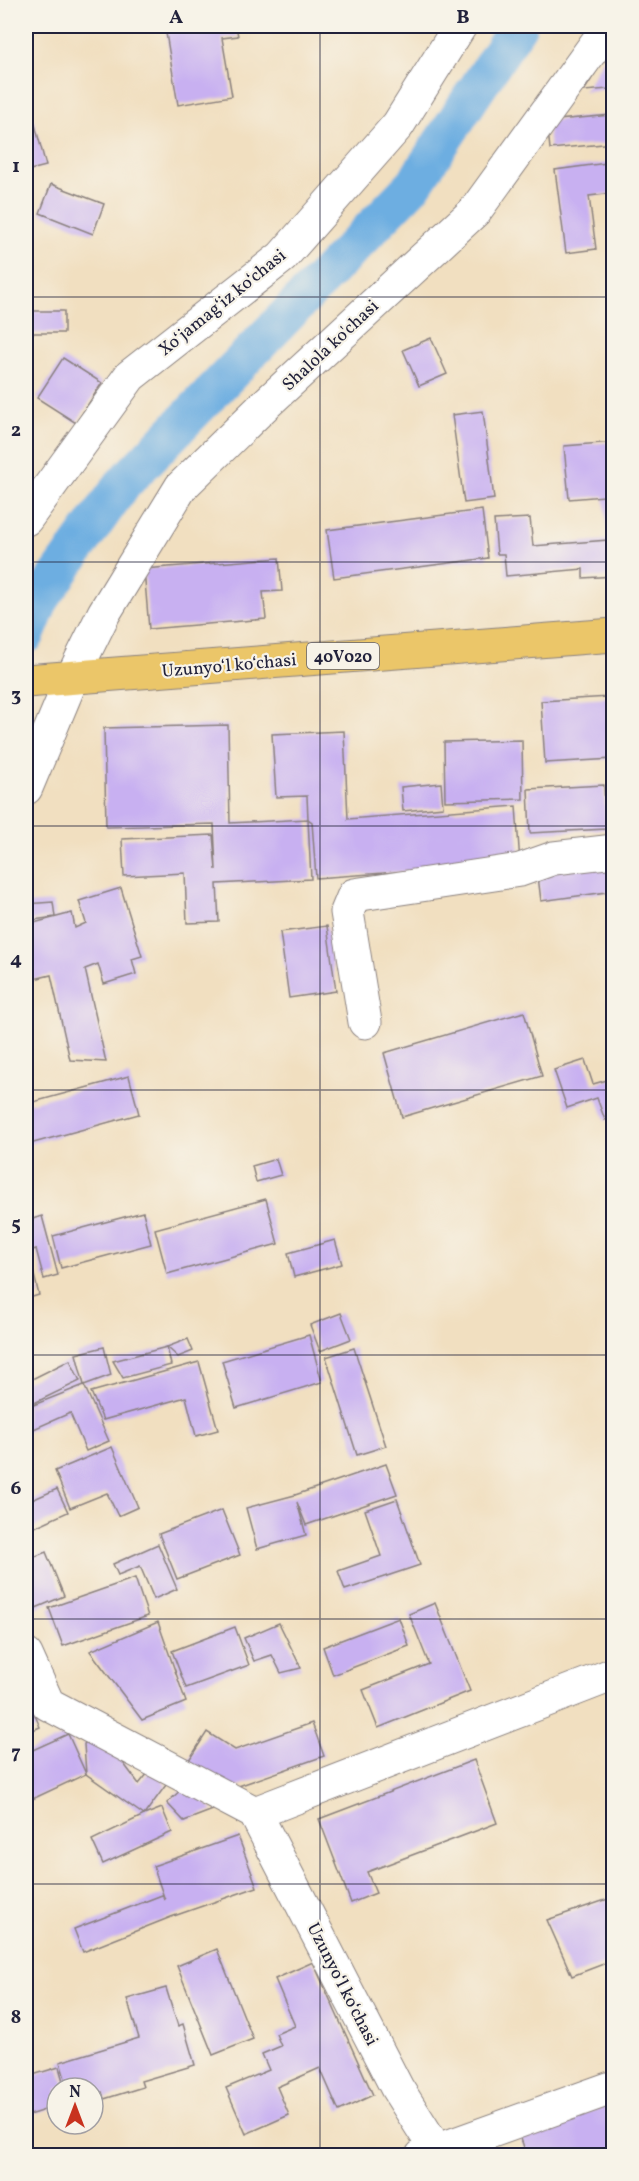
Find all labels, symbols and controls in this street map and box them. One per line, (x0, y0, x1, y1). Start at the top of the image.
text: A (169, 4, 183, 32)
text: B (456, 4, 470, 32)
text: 1 (12, 153, 20, 181)
street label: Xoʻjamagʻiz koʻchasi (154, 244, 292, 362)
street label: Shalola ko'chasi (277, 295, 385, 397)
text: 2 (11, 417, 21, 445)
road number: 40V020 (307, 643, 379, 669)
street label: Uzunyoʻl koʻchasi (161, 648, 298, 685)
text: 3 (11, 682, 21, 710)
text: 4 (10, 946, 22, 974)
text: 5 (11, 1211, 21, 1239)
text: 6 (11, 1475, 22, 1503)
text: 7 (11, 1739, 21, 1767)
street label: Uzunyoʻl koʻchasi (300, 1919, 383, 2051)
text: 8 (11, 2004, 21, 2032)
north arrow (45, 2076, 105, 2136)
text: N (69, 2082, 81, 2104)

